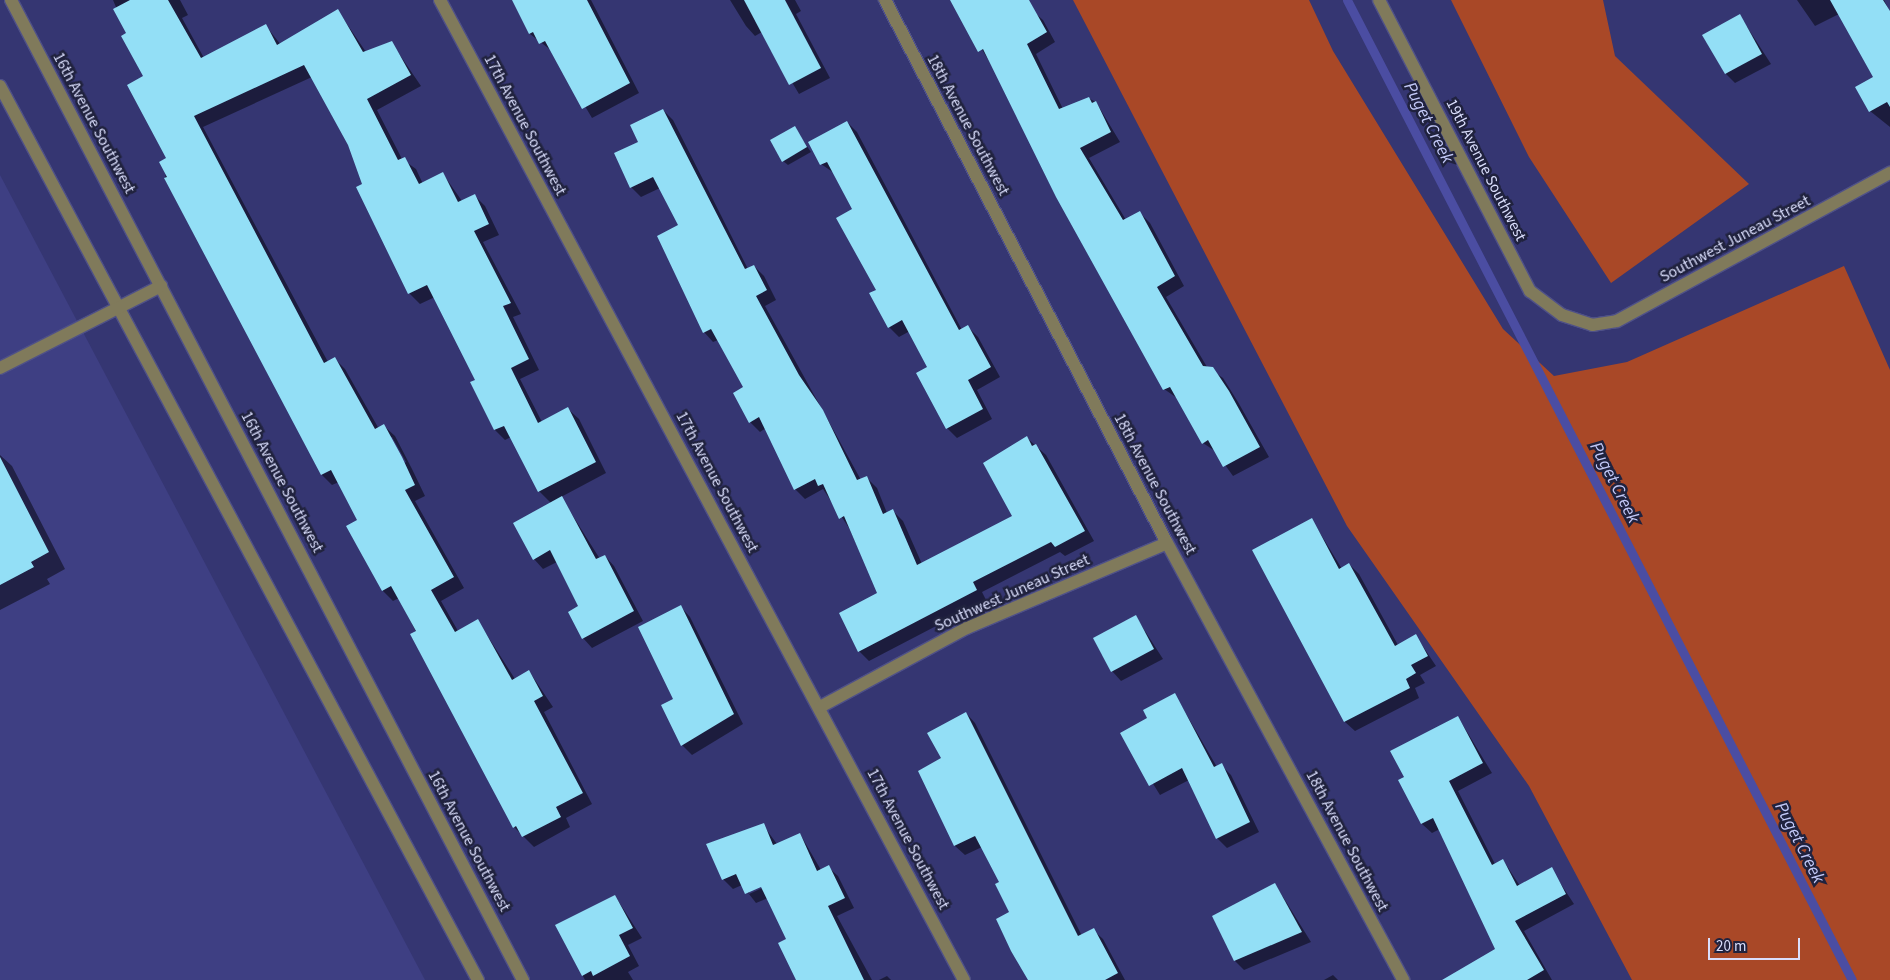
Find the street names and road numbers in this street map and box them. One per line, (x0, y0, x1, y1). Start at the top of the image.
street label: 16th Avenue Southwest (49, 49, 139, 197)
street label: 17th Avenue Southwest (480, 51, 570, 199)
street label: 18th Avenue Southwest (923, 51, 1013, 199)
street label: 19th Avenue Southwest (1442, 96, 1530, 244)
street label: Southwest Juneau Street (1657, 191, 1813, 287)
street label: 16th Avenue Southwest (237, 408, 327, 556)
street label: 17th Avenue Southwest (672, 408, 762, 556)
street label: 18th Avenue Southwest (1110, 410, 1200, 558)
street label: Southwest Juneau Street (932, 550, 1092, 636)
street label: 17th Avenue Southwest (863, 765, 953, 913)
street label: 16th Avenue Southwest (424, 767, 514, 915)
street label: 18th Avenue Southwest (1302, 767, 1392, 915)

